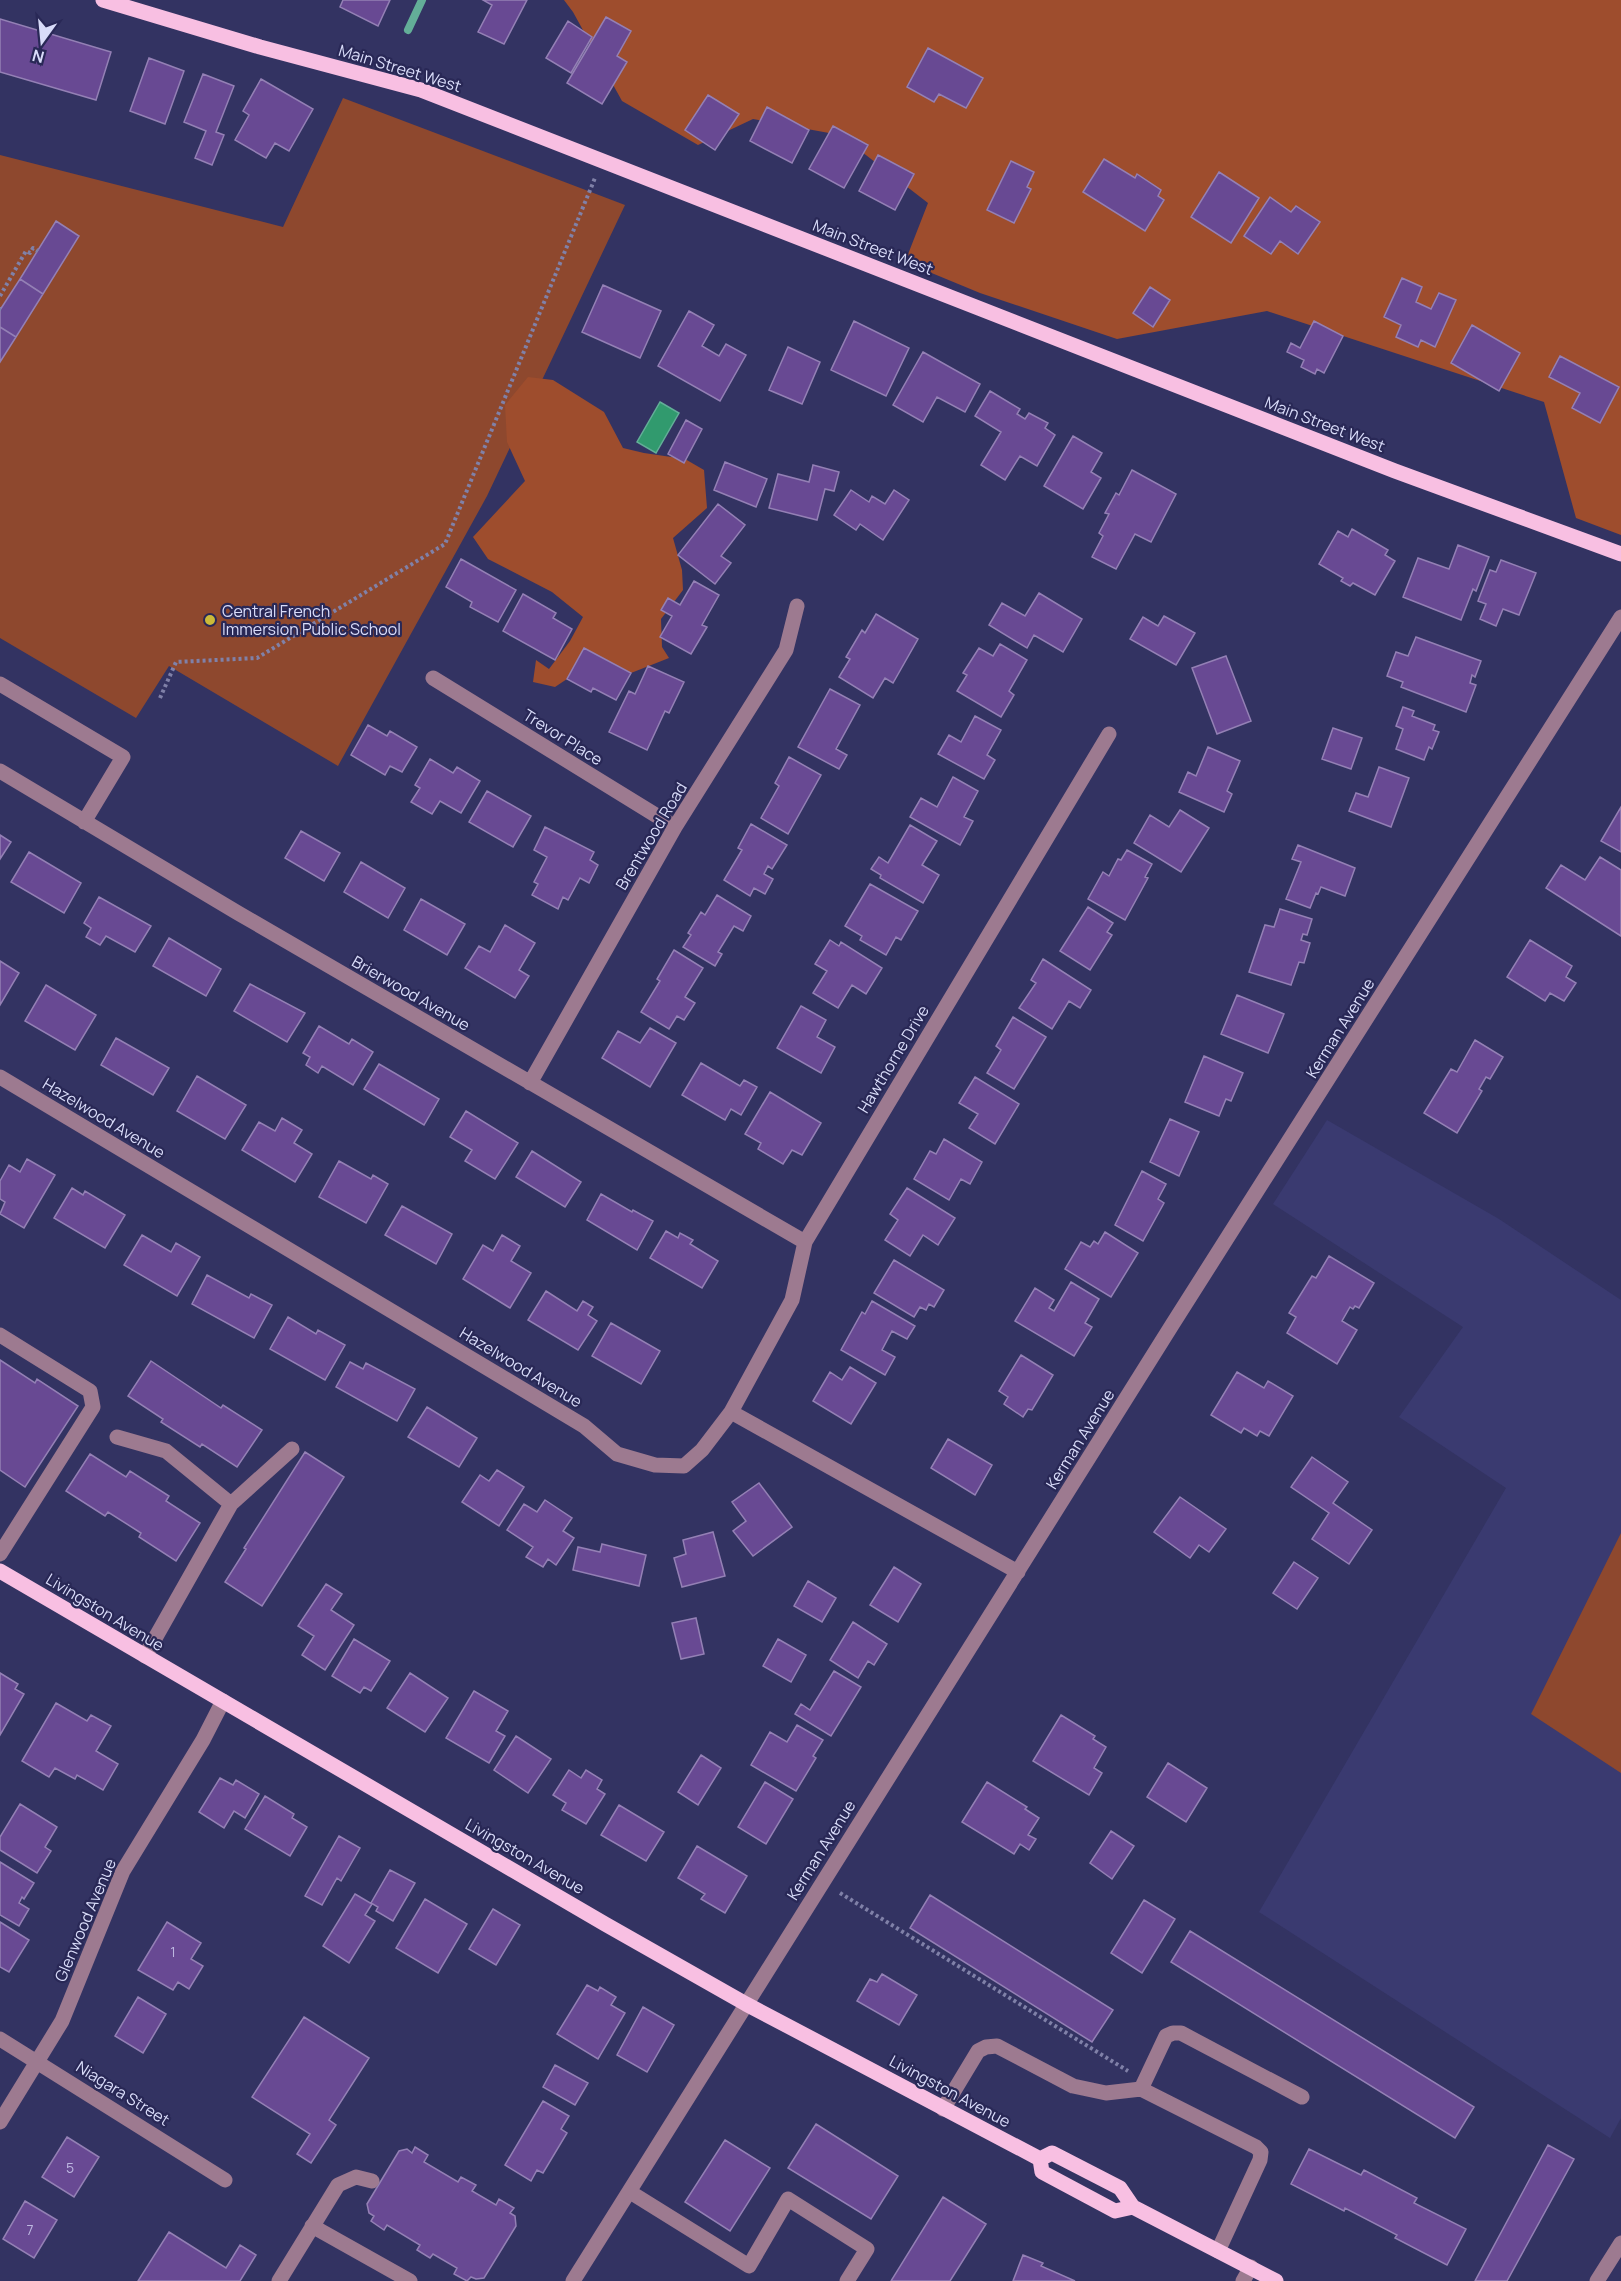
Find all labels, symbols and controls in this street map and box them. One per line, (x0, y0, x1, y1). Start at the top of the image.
north arrow (12, 12, 72, 72)
street label: Main Street West (336, 39, 464, 97)
text: N (30, 44, 47, 69)
street label: Main Street West (810, 214, 936, 280)
street label: Main Street West (1262, 391, 1388, 457)
place label: Central French Immersion Public School (222, 600, 401, 640)
marker: Central French Immersion Public School (203, 613, 217, 627)
street label: Trevor Place (519, 704, 607, 770)
street label: Brentwood Road (610, 778, 692, 894)
street label: Brierwood Avenue (348, 950, 474, 1036)
street label: Kerman Avenue (1300, 974, 1380, 1082)
street label: Hawthorne Drive (852, 1001, 934, 1117)
street label: Hazelwood Avenue (39, 1073, 169, 1163)
street label: Hazelwood Avenue (456, 1322, 586, 1412)
street label: Kerman Avenue (1040, 1385, 1120, 1493)
street label: Livingston Avenue (42, 1568, 168, 1656)
street label: Kerman Avenue (781, 1796, 861, 1904)
street label: Livingston Avenue (461, 1813, 589, 1899)
street label: Glenwood Avenue (49, 1855, 121, 1985)
house number: 1 (170, 1942, 176, 1961)
street label: Livingston Avenue (886, 2050, 1014, 2132)
street label: Niagara Street (72, 2055, 174, 2131)
house number: 5 (66, 2158, 74, 2177)
house number: 7 (26, 2220, 34, 2239)

